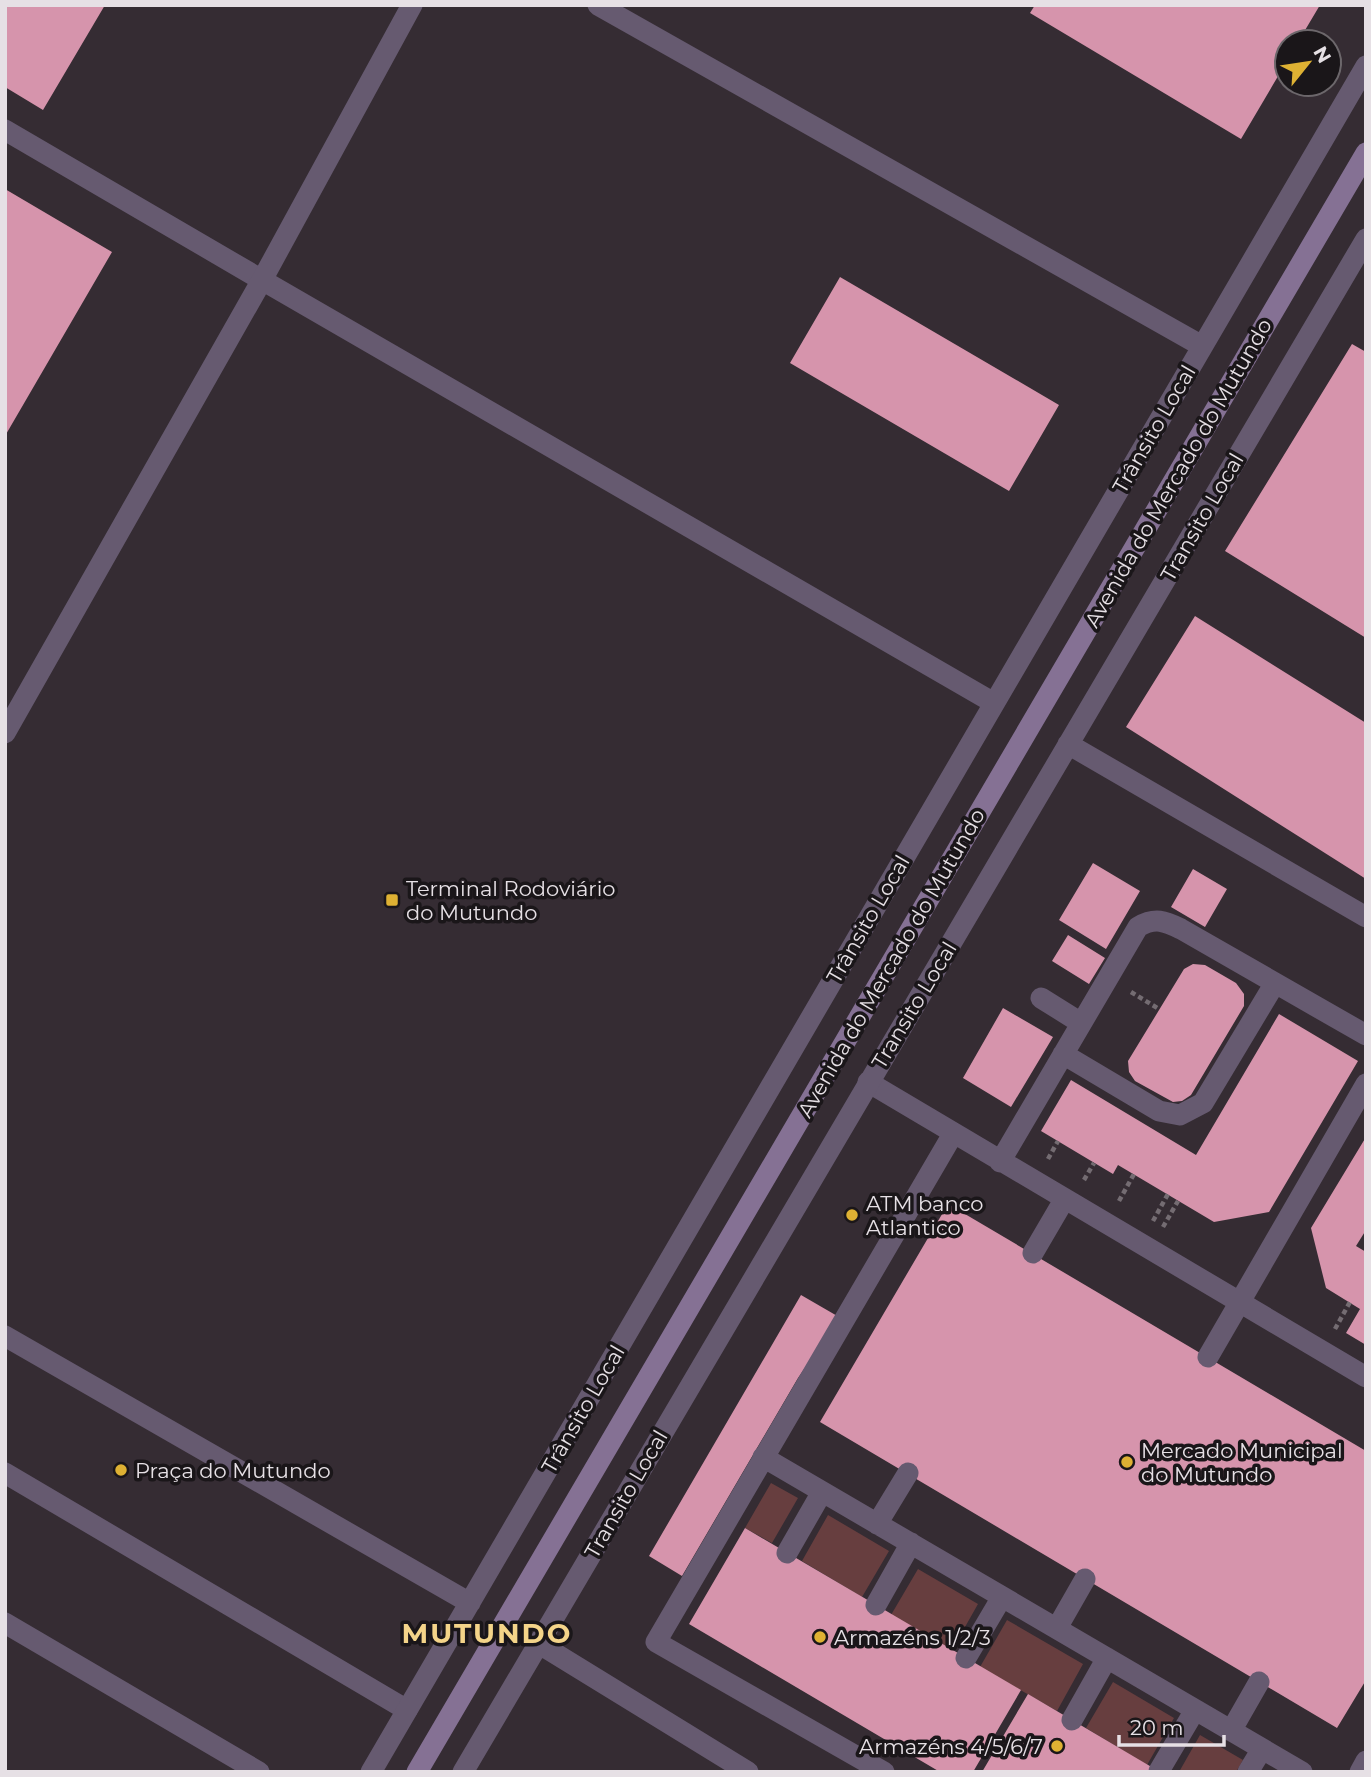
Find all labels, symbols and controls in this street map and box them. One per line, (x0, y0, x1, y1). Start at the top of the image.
north arrow (1273, 28, 1343, 98)
text: N (1308, 42, 1336, 67)
street label: Avenida do Mercado do Mutundo (1079, 314, 1277, 632)
street label: Trânsito Local (1107, 361, 1201, 497)
street label: Transito Local (1155, 449, 1249, 585)
street label: Avenida do Mercado do Mutundo (792, 804, 990, 1122)
street label: Trânsito Local (821, 851, 915, 987)
place label: Terminal Rodoviário do Mutundo (406, 876, 615, 925)
marker: Terminal Rodoviário do Mutundo (384, 892, 400, 908)
street label: Transito Local (866, 937, 962, 1073)
place label: ATM banco Atlantico (866, 1191, 984, 1240)
marker: ATM banco Atlantico (844, 1207, 860, 1223)
street label: Trânsito Local (536, 1341, 630, 1477)
street label: Transito Local (579, 1426, 673, 1562)
place label: Mercado Municipal do Mutundo (1141, 1438, 1343, 1487)
marker: Mercado Municipal do Mutundo (1119, 1454, 1135, 1470)
place label: Praça do Mutundo (135, 1458, 331, 1483)
marker: Praça do Mutundo (113, 1462, 129, 1478)
district label: MUTUNDO (402, 1616, 572, 1650)
place label: Armazéns 1/2/3 (834, 1625, 991, 1650)
marker: Armazéns 1/2/3 (812, 1629, 828, 1645)
scale bar (1119, 1704, 1224, 1748)
text: 20 m (1130, 1715, 1184, 1740)
place label: Armazéns 4/5/6/7 (859, 1734, 1043, 1759)
marker: Armazéns 4/5/6/7 (1049, 1738, 1065, 1754)

